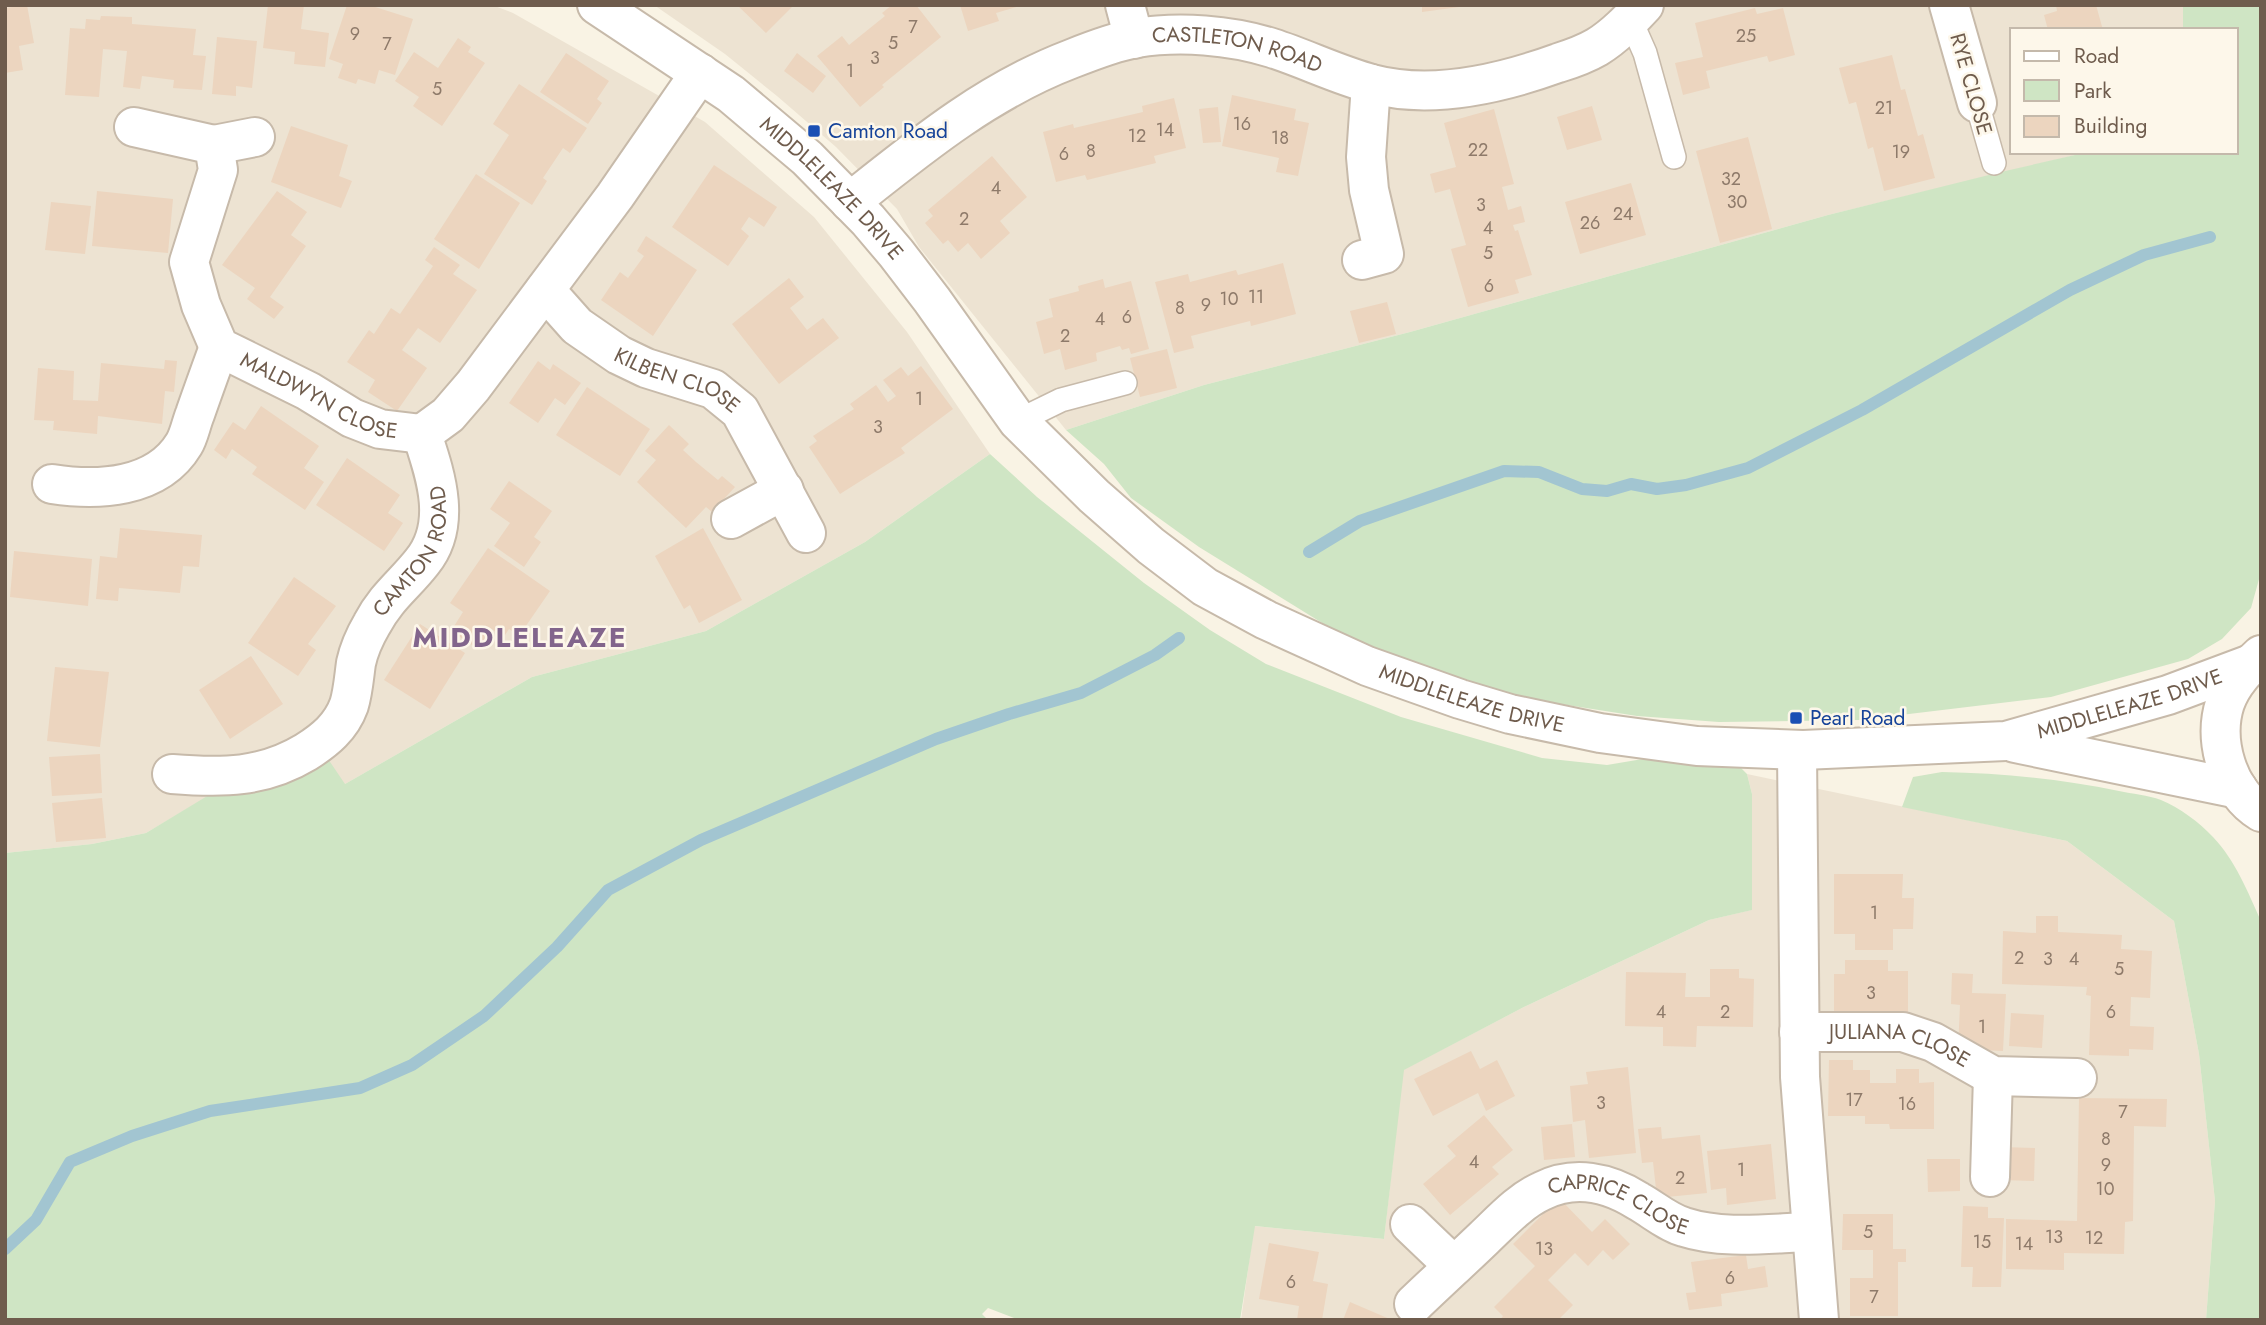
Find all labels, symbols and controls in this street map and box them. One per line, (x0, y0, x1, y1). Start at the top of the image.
house number: 7 (908, 14, 918, 40)
street label: CASTLETON ROAD (1151, 20, 1327, 80)
house number: 9 (350, 21, 360, 47)
house number: 25 (1736, 23, 1756, 49)
legend (2010, 28, 2238, 154)
house number: 5 (888, 30, 898, 56)
street label: RYE CLOSE (1942, 30, 2000, 138)
house number: 7 (382, 31, 392, 57)
text: Road (2074, 41, 2119, 71)
house number: 3 (870, 45, 880, 71)
house number: 1 (846, 58, 854, 84)
house number: 5 (432, 76, 442, 102)
text: Park (2074, 76, 2112, 106)
house number: 21 (1875, 95, 1893, 121)
street label: MIDDLELEAZE DRIVE (753, 109, 911, 266)
house number: 16 (1233, 111, 1251, 137)
text: Building (2074, 111, 2147, 141)
place label: Camton Road (828, 116, 948, 146)
house number: 14 (1156, 117, 1174, 143)
marker: Camton Road (806, 123, 822, 139)
house number: 12 (1128, 123, 1146, 149)
house number: 18 (1271, 125, 1289, 151)
house number: 22 (1468, 137, 1488, 163)
house number: 8 (1086, 138, 1096, 164)
house number: 19 (1892, 139, 1910, 165)
house number: 6 (1059, 141, 1069, 167)
house number: 32 (1721, 166, 1741, 192)
house number: 4 (991, 175, 1001, 201)
house number: 30 (1727, 189, 1748, 215)
house number: 3 (1476, 192, 1486, 218)
house number: 24 (1613, 201, 1633, 227)
house number: 2 (959, 206, 969, 232)
house number: 26 (1580, 210, 1600, 236)
house number: 4 (1483, 215, 1493, 241)
house number: 5 (1483, 240, 1493, 266)
house number: 6 (1484, 273, 1494, 299)
house number: 11 (1248, 284, 1264, 310)
house number: 10 (1220, 286, 1239, 312)
house number: 9 (1201, 292, 1211, 318)
house number: 8 (1175, 295, 1185, 321)
house number: 6 (1122, 304, 1132, 330)
house number: 4 (1095, 306, 1105, 332)
house number: 2 (1060, 323, 1070, 349)
street label: KILBEN CLOSE (609, 340, 747, 420)
street label: MALDWYN CLOSE (235, 345, 399, 446)
house number: 1 (915, 386, 923, 412)
house number: 3 (873, 414, 883, 440)
street label: CAMTON ROAD (365, 484, 454, 623)
district label: MIDDLELEAZE (412, 617, 628, 658)
street label: MIDDLELEAZE DRIVE (1375, 656, 1567, 740)
street label: MIDDLELEAZE DRIVE (2033, 661, 2227, 746)
place label: Pearl Road (1810, 703, 1905, 733)
marker: Pearl Road (1788, 710, 1804, 726)
house number: 1 (1870, 900, 1878, 926)
house number: 2 (2014, 945, 2024, 971)
house number: 3 (2043, 946, 2053, 972)
house number: 4 (2069, 946, 2079, 972)
house number: 5 (2114, 956, 2124, 982)
house number: 3 (1866, 980, 1876, 1006)
house number: 4 (1656, 999, 1666, 1025)
house number: 2 (1720, 999, 1730, 1025)
house number: 6 (2106, 999, 2116, 1025)
house number: 1 (1978, 1014, 1986, 1040)
street label: JULIANA CLOSE (1826, 1017, 1976, 1075)
house number: 17 (1845, 1087, 1863, 1113)
house number: 3 (1596, 1090, 1606, 1116)
house number: 16 (1898, 1091, 1916, 1117)
house number: 7 (2118, 1099, 2128, 1125)
house number: 8 (2101, 1126, 2111, 1152)
house number: 4 (1469, 1149, 1479, 1175)
house number: 9 (2101, 1152, 2111, 1178)
house number: 1 (1737, 1157, 1745, 1183)
house number: 2 (1675, 1165, 1685, 1191)
street label: CAPRICE CLOSE (1544, 1167, 1693, 1243)
house number: 10 (2096, 1176, 2115, 1202)
house number: 5 (1863, 1219, 1873, 1245)
house number: 13 (2045, 1224, 2063, 1250)
house number: 12 (2085, 1225, 2103, 1251)
house number: 15 (1973, 1229, 1991, 1255)
house number: 14 (2015, 1231, 2033, 1257)
house number: 13 (1535, 1236, 1553, 1262)
house number: 6 (1725, 1265, 1735, 1291)
house number: 6 (1286, 1269, 1296, 1295)
house number: 7 (1869, 1284, 1879, 1310)

